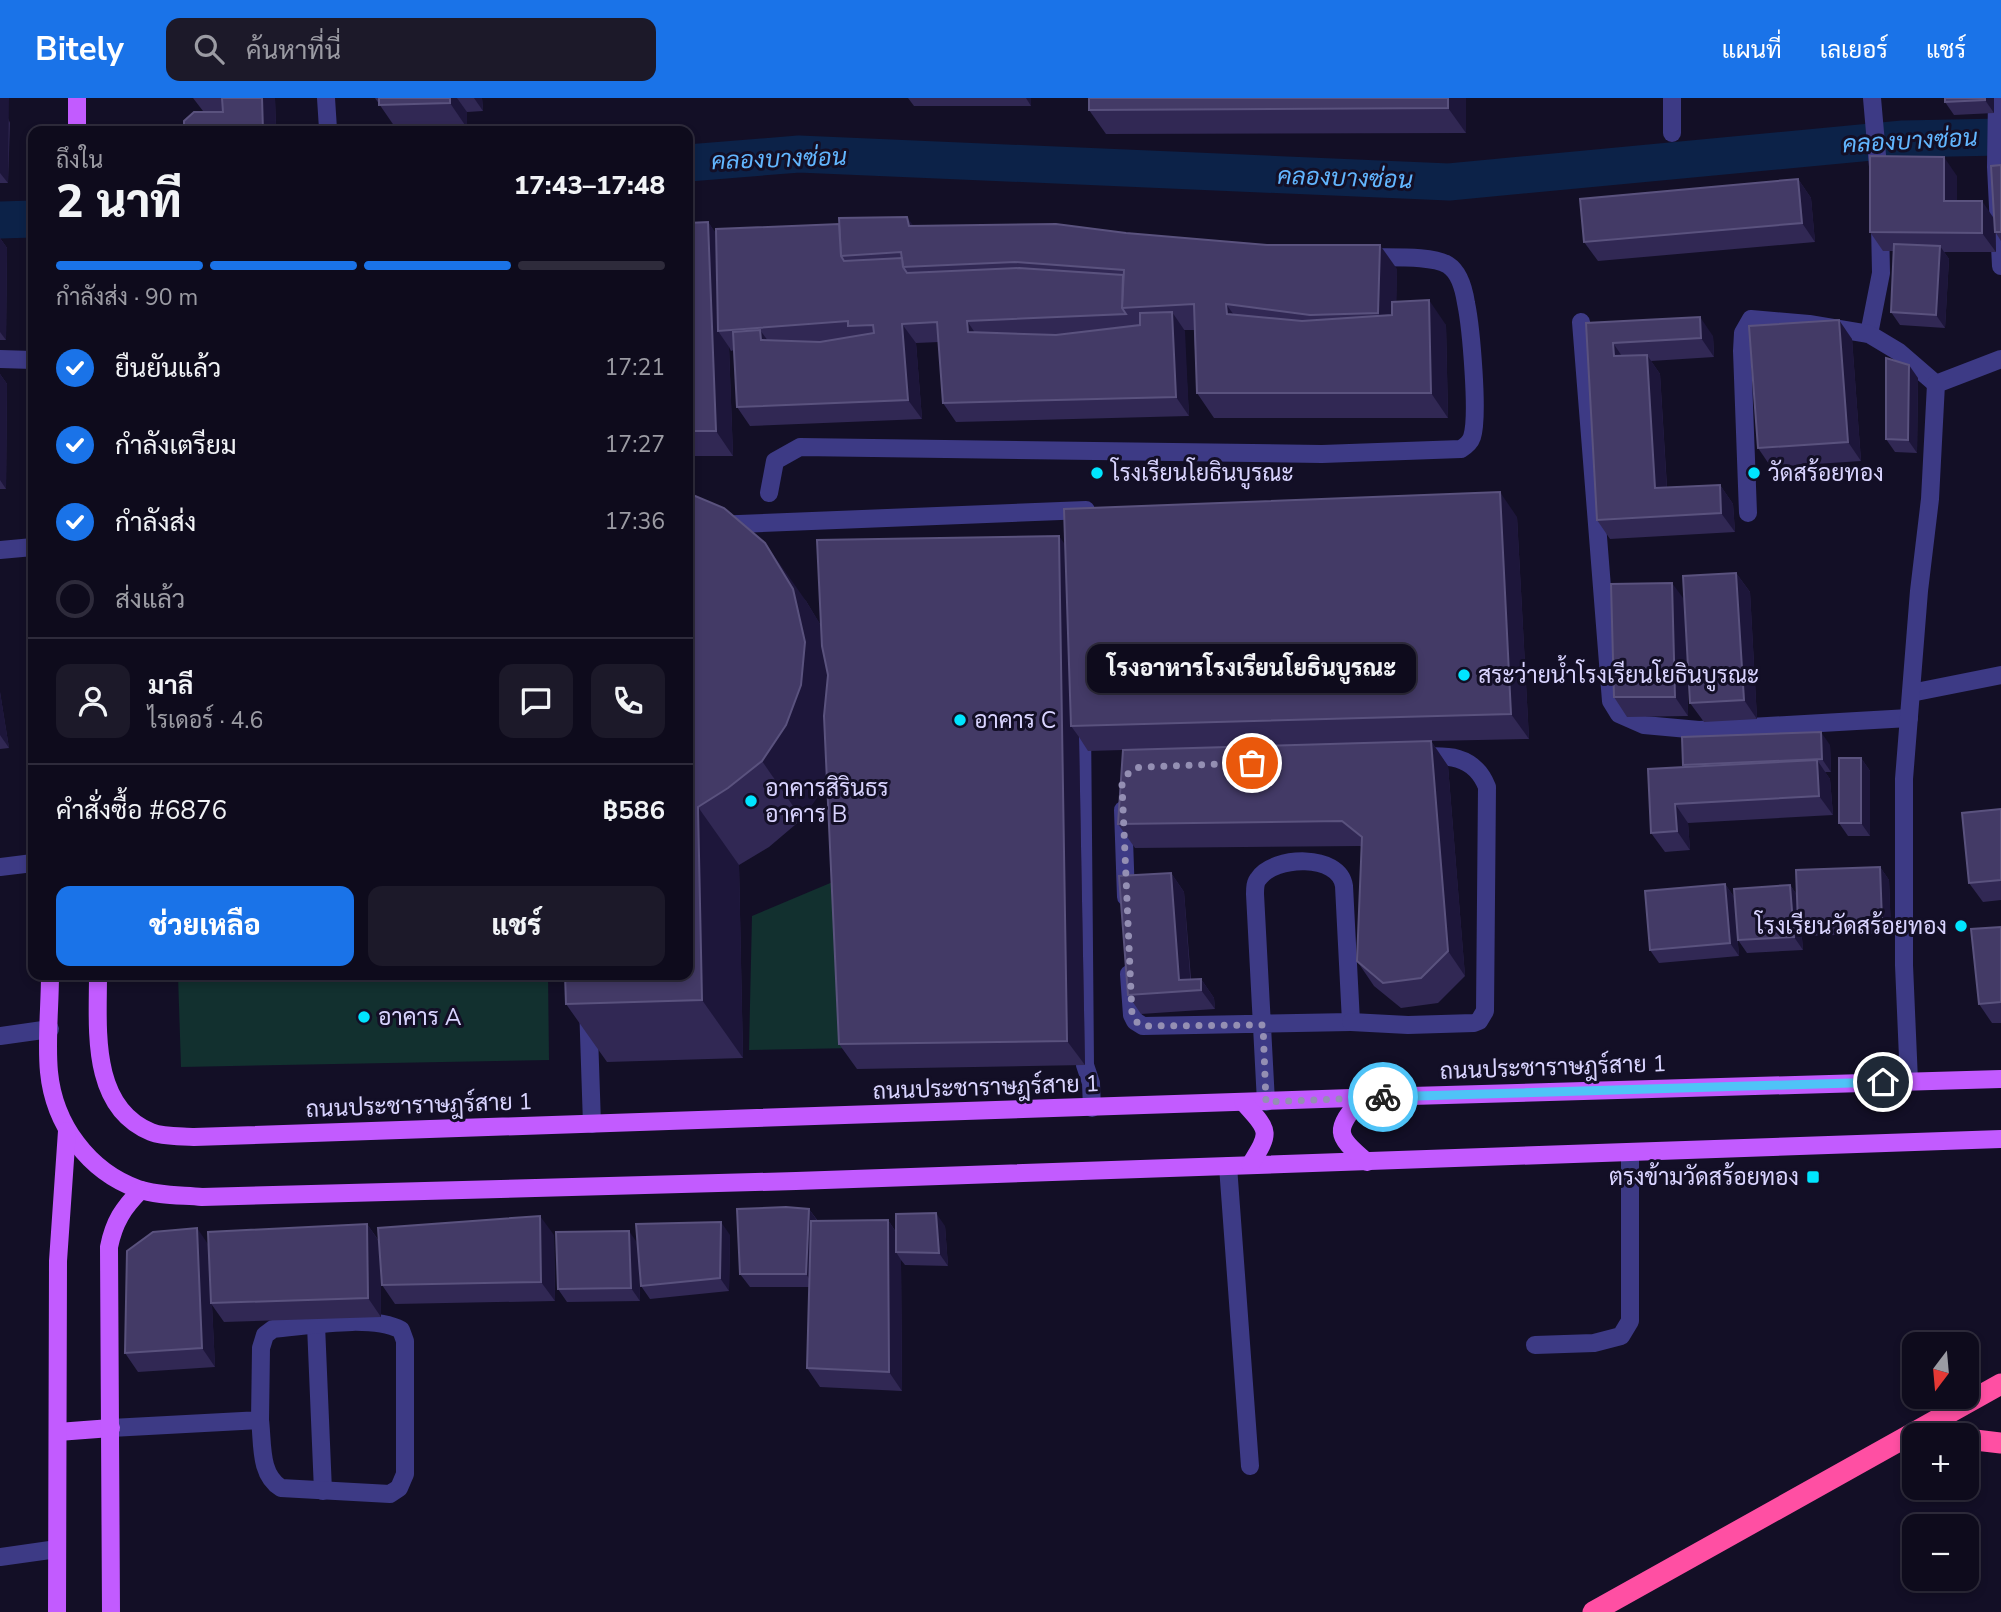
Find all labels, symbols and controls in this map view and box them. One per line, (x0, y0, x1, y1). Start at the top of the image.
search box (166, 18, 656, 81)
text: Bitely (35, 27, 124, 72)
icon: search (190, 30, 228, 68)
text: ค้นหาที่นี่ (246, 33, 341, 68)
text: แผนที่ (1722, 34, 1782, 66)
text: เลเยอร์ (1820, 34, 1888, 66)
text: แชร์ (1926, 34, 1966, 66)
water label: คลองบางซ่อน (1841, 121, 1979, 161)
water label: คลองบางซ่อน (711, 141, 847, 177)
text: ถึงใน (56, 145, 103, 176)
water label: คลองบางซ่อน (1277, 160, 1413, 196)
text: 17:43–17:48 (514, 168, 665, 203)
text: 2 นาที (56, 170, 182, 233)
text: กำลังส่ง · 90 m (56, 282, 198, 313)
icon: check (56, 349, 94, 387)
text: ยืนยันแล้ว (115, 351, 221, 386)
text: 17:21 (605, 352, 665, 383)
icon: check (56, 426, 94, 464)
text: กำลังเตรียม (115, 428, 237, 463)
text: 17:27 (605, 429, 665, 460)
place label: โรงเรียนโยธินบูรณะ (1109, 457, 1294, 490)
place label: วัดสร้อยทอง (1768, 458, 1884, 489)
marker: โรงเรียนโยธินบูรณะ (1089, 465, 1105, 481)
marker: วัดสร้อยทอง (1746, 465, 1762, 481)
icon: check (56, 503, 94, 541)
text: กำลังส่ง (115, 505, 196, 540)
text: 17:36 (605, 506, 665, 537)
text: ส่งแล้ว (115, 582, 185, 617)
callout: โรงอาหารโรงเรียนโยธินบูรณะ (1088, 644, 1416, 693)
text: โรงอาหารโรงเรียนโยธินบูรณะ (1107, 653, 1396, 684)
place label: สระว่ายนํ้าโรงเรียนโยธินบูรณะ (1478, 655, 1759, 692)
button: person (56, 664, 130, 738)
button: chat (499, 664, 573, 738)
button: phone (591, 664, 665, 738)
marker: สระว่ายนํ้าโรงเรียนโยธินบูรณะ (1456, 667, 1472, 683)
text: มาลี (148, 668, 193, 703)
text: ไรเดอร์ · 4.6 (148, 705, 263, 736)
place label: อาคาร C (974, 705, 1056, 736)
marker: อาคาร C (952, 712, 968, 728)
pin (1222, 733, 1282, 793)
icon: bag (1233, 744, 1271, 782)
place label: อาคารสิรินธร อาคาร B (765, 773, 889, 830)
text: คำสั่งซื้อ #6876 (56, 793, 227, 828)
text: ฿586 (603, 793, 665, 828)
marker: อาคารสิรินธร อาคาร B (743, 793, 759, 809)
button: ช่วยเหลือ (56, 886, 354, 966)
button: แชร์ (368, 886, 665, 966)
place label: โรงเรียนวัดสร้อยทอง (1753, 910, 1947, 942)
marker: โรงเรียนวัดสร้อยทอง (1953, 918, 1969, 934)
place label: อาคาร A (378, 1002, 462, 1033)
marker: อาคาร A (356, 1009, 372, 1025)
street label: ถนนประชาราษฎร์สาย 1 (1439, 1047, 1667, 1087)
pin (1853, 1052, 1913, 1112)
courier (1348, 1062, 1418, 1132)
icon: home (1864, 1063, 1902, 1101)
street label: ถนนประชาราษฎร์สาย 1 (872, 1067, 1100, 1107)
icon: bike (1364, 1078, 1402, 1116)
street label: ถนนประชาราษฎร์สาย 1 (305, 1085, 533, 1125)
place label: ตรงข้ามวัดสร้อยทอง (1609, 1162, 1799, 1193)
marker: ตรงข้ามวัดสร้อยทอง (1805, 1169, 1821, 1185)
north arrow (1902, 1332, 1979, 1409)
map controls (1902, 1332, 1979, 1591)
button: + (1902, 1423, 1979, 1500)
button: − (1902, 1514, 1979, 1591)

